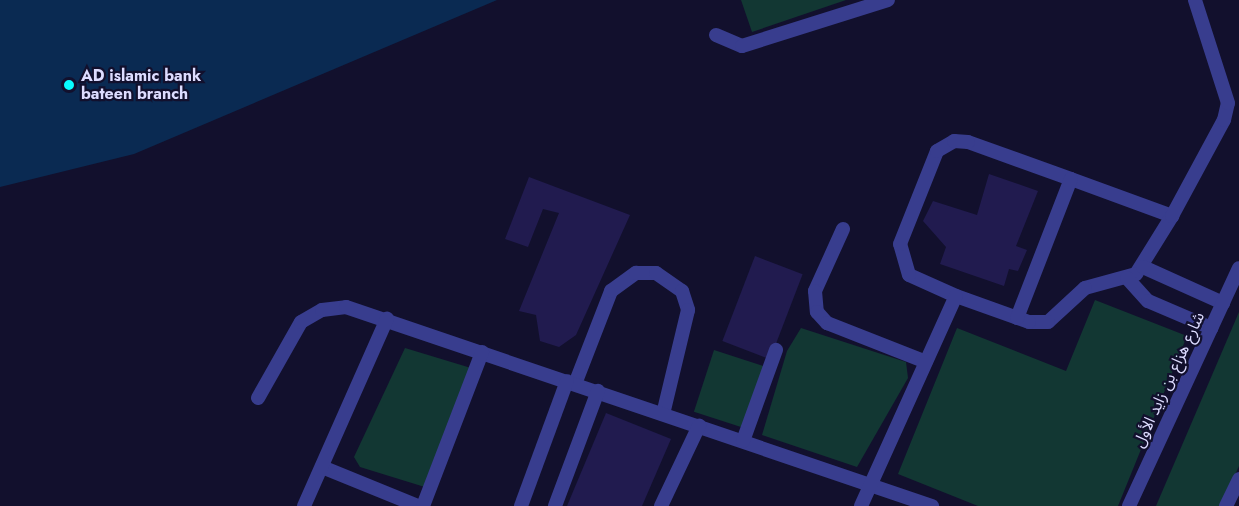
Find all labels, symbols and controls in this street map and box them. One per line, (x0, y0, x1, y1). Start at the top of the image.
place label: AD islamic bank bateen branch (81, 66, 201, 104)
marker: AD islamic bank bateen branch (62, 78, 76, 92)
street label: شارع هزاع بن زايد الأول (1129, 309, 1209, 451)

